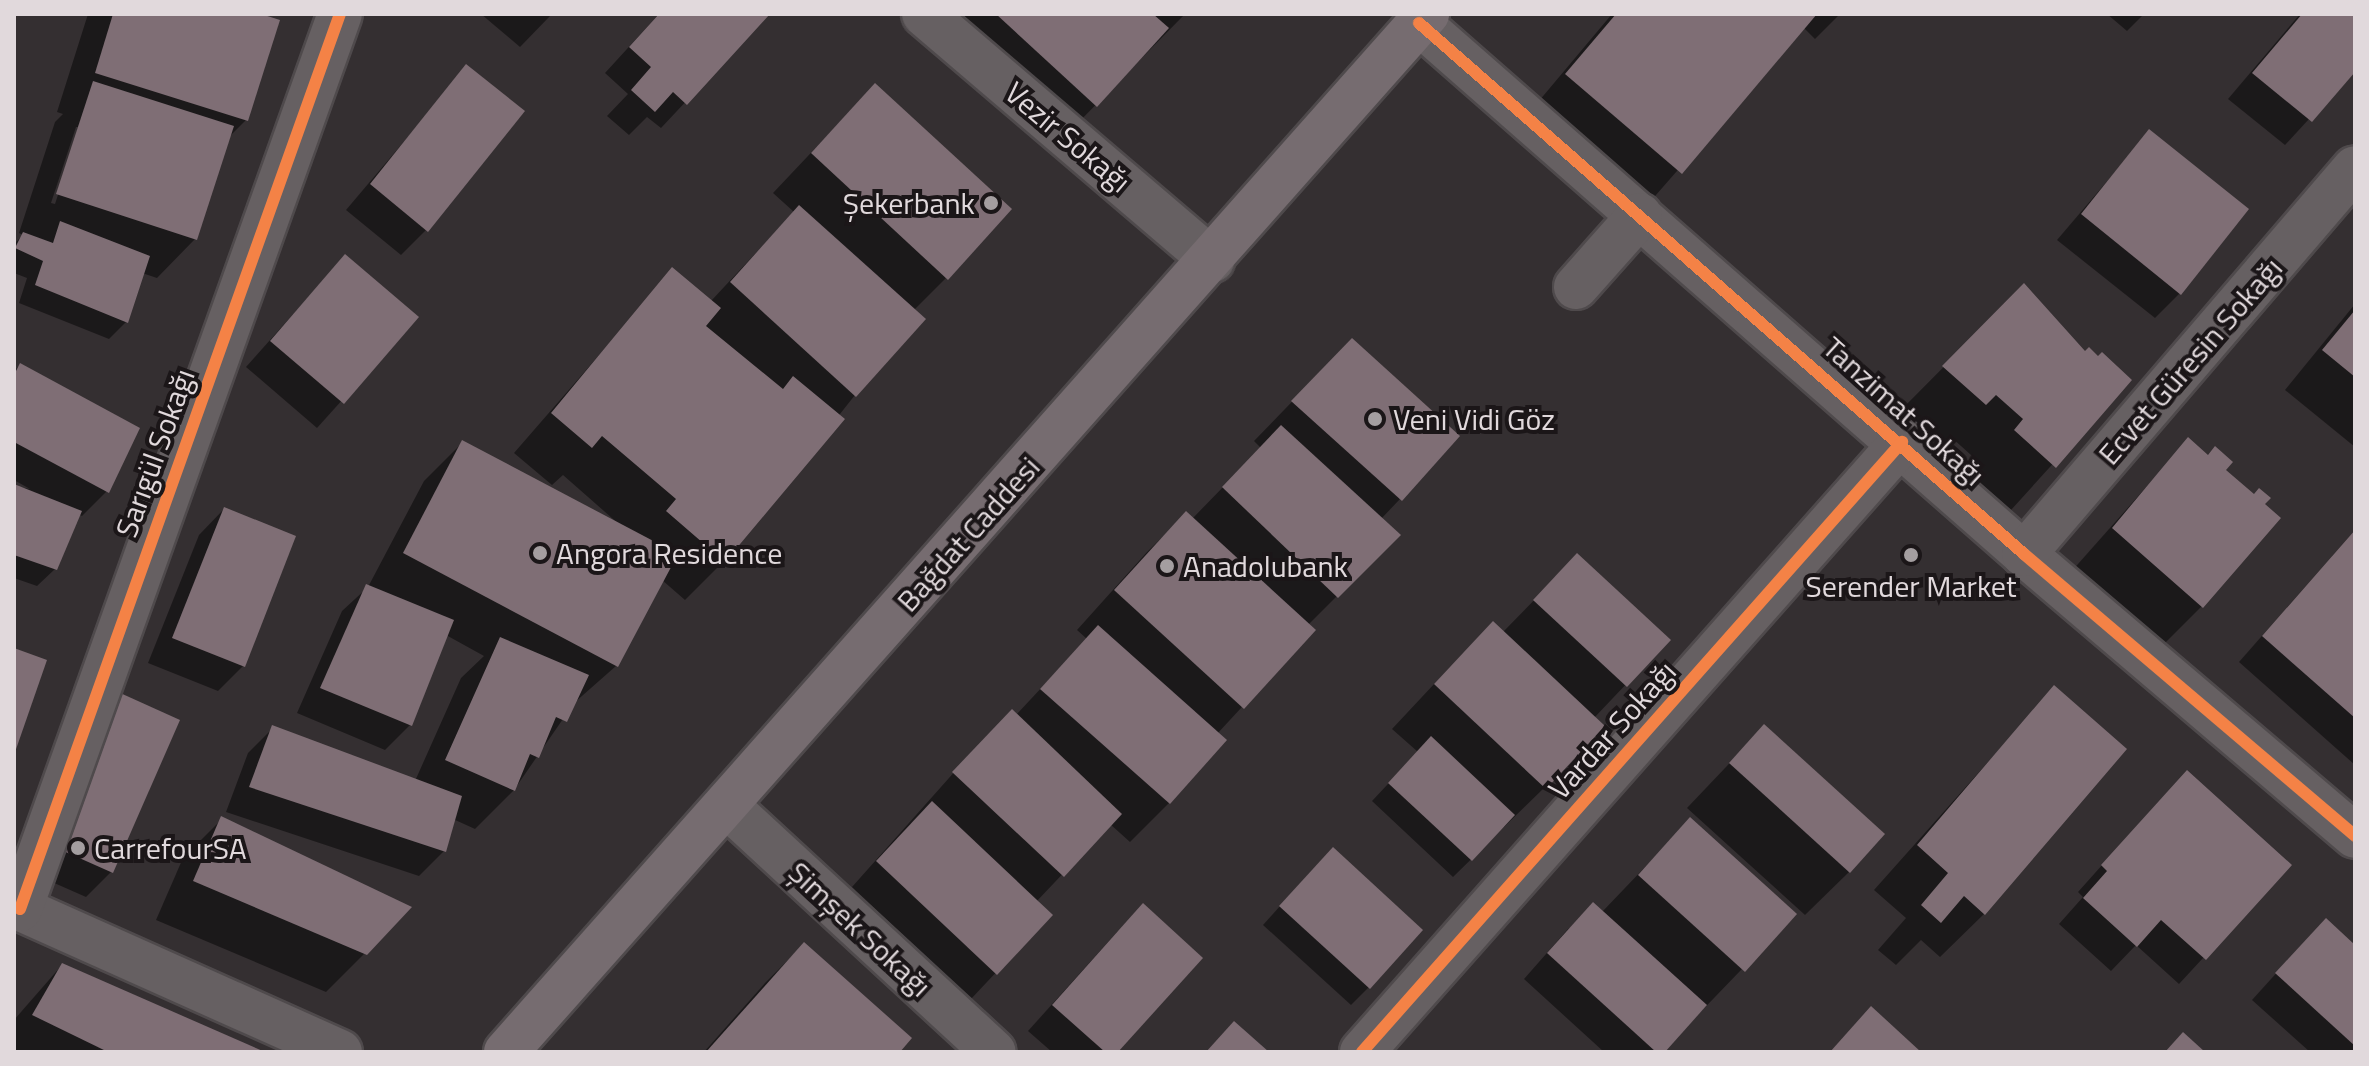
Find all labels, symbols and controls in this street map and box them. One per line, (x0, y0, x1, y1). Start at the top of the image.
street label: Vezir Sokağı (998, 74, 1138, 200)
place label: Şekerbank (843, 185, 975, 221)
marker: Şekerbank (982, 194, 1000, 212)
street label: Ecvet Güresin Sokağı (2090, 250, 2290, 472)
street label: Tanzimat Sokağı (1816, 329, 1992, 493)
street label: Sarıgül Sokağı (108, 364, 202, 542)
place label: Veni Vidi Göz (1393, 401, 1555, 437)
marker: Veni Vidi Göz (1364, 408, 1386, 430)
street label: Bağdat Caddesi (889, 449, 1047, 619)
place label: Angora Residence (556, 535, 782, 571)
marker: Angora Residence (531, 544, 549, 562)
marker: Serender Market (1902, 546, 1920, 564)
place label: Anadolubank (1183, 548, 1348, 584)
marker: Anadolubank (1158, 557, 1176, 575)
place label: Serender Market (1806, 568, 2016, 604)
street label: Vardar Sokağı (1541, 654, 1683, 806)
place label: CarrefourSA (94, 830, 247, 866)
marker: CarrefourSA (69, 839, 87, 857)
street label: Şimşek Sokağı (781, 854, 939, 1004)

